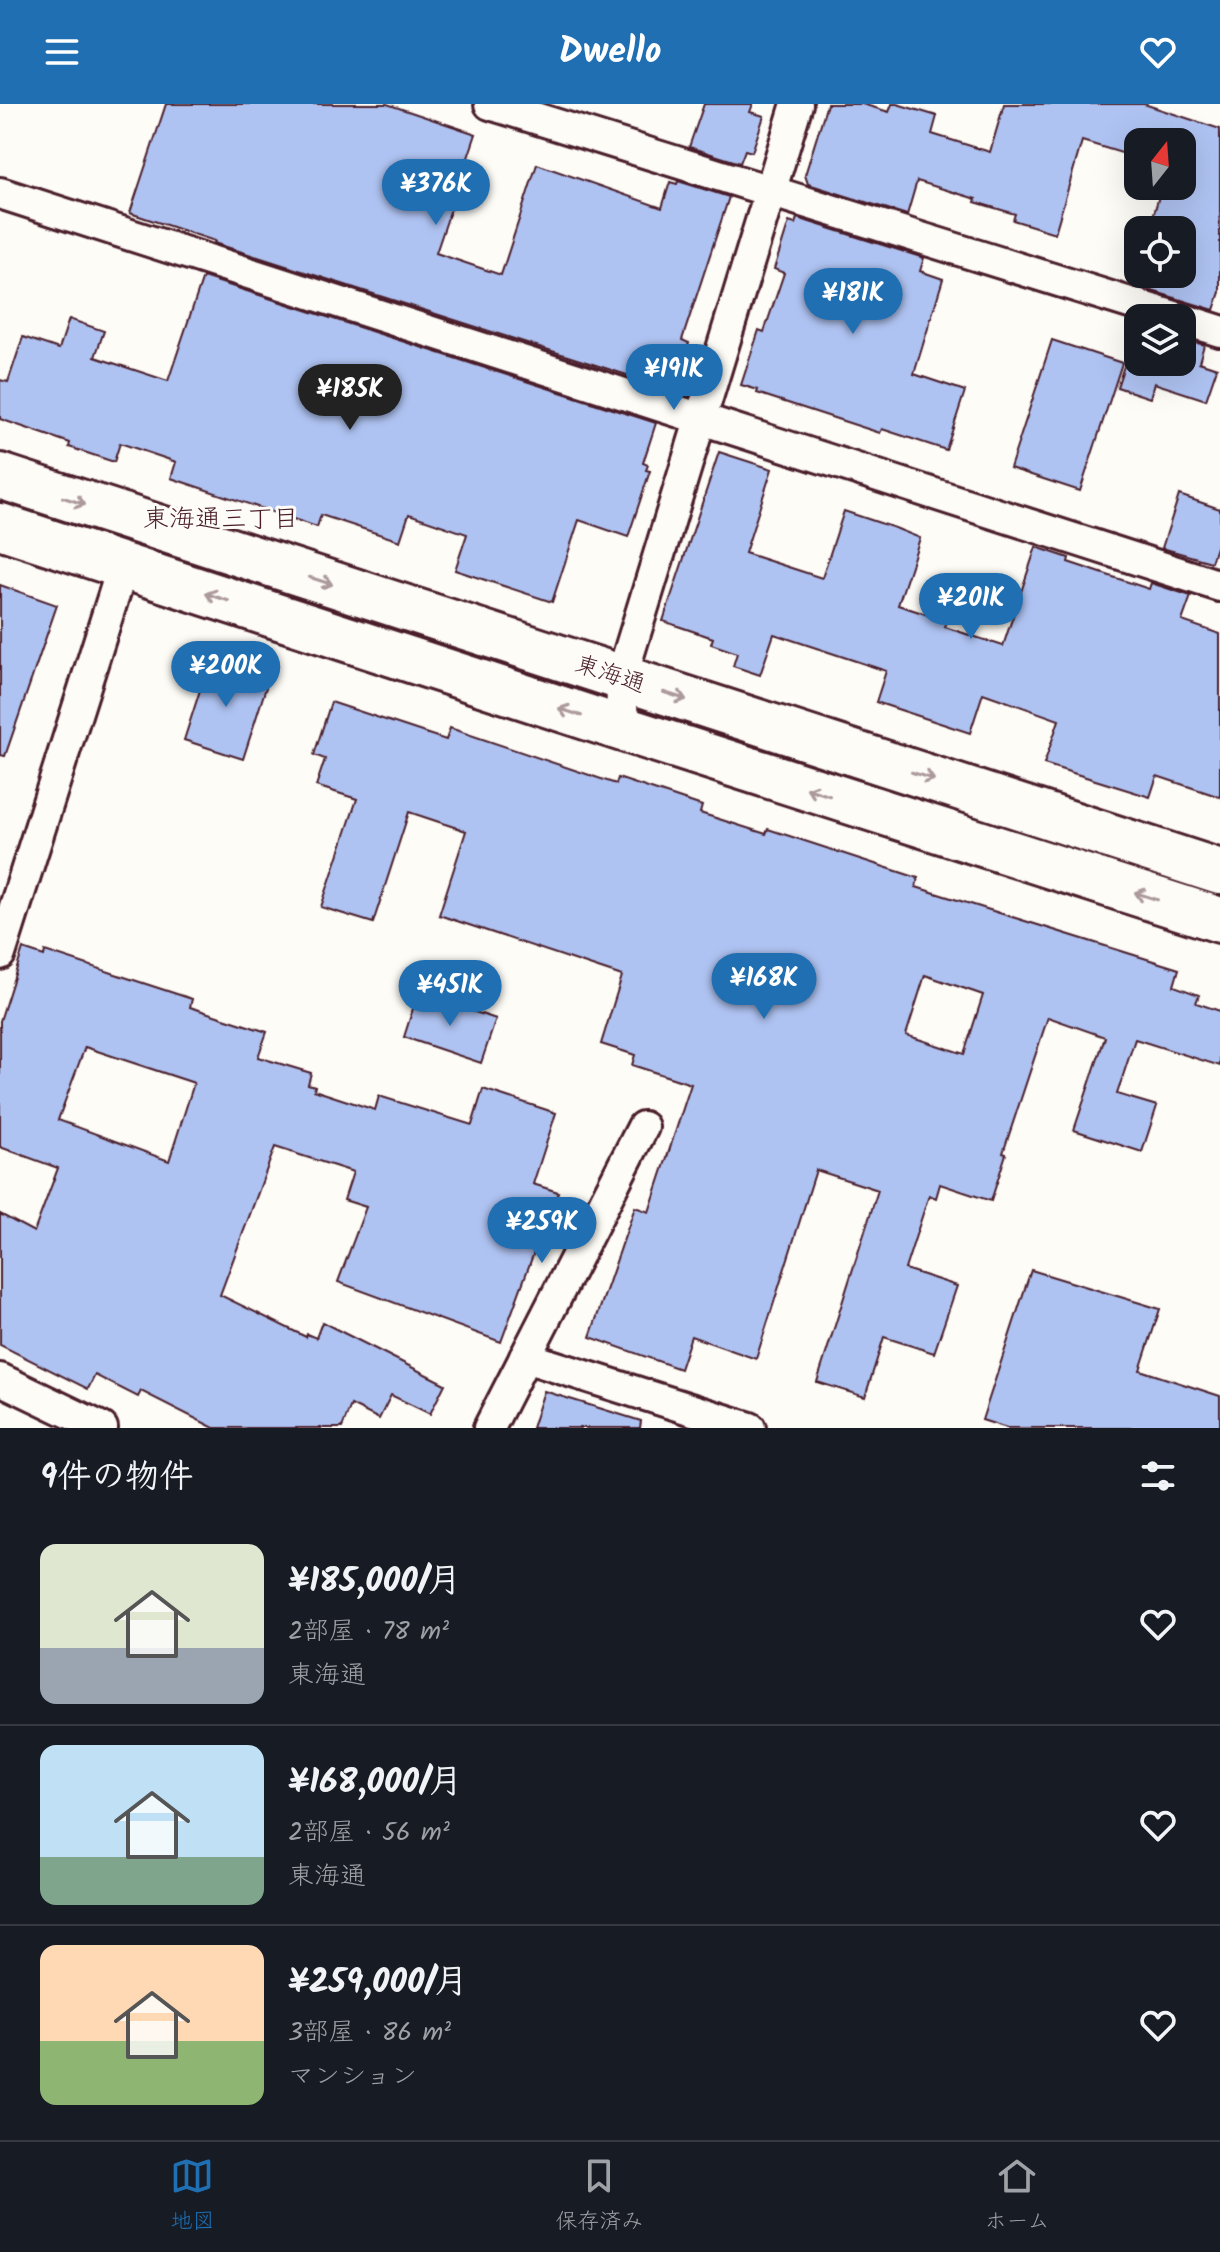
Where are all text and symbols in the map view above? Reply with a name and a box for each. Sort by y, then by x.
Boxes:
text: Dwello [559,24,661,81]
icon: menu [40,30,84,74]
icon: heart [1136,30,1180,74]
north arrow [1124,128,1196,200]
map controls [1124,128,1196,376]
pin: ¥376K [380,159,492,227]
text: ¥376K [400,164,472,206]
button: locate [1124,216,1196,288]
pin: ¥181K [797,268,909,336]
text: ¥181K [822,273,884,315]
button: layers [1124,304,1196,376]
pin: ¥191K [618,344,730,412]
text: ¥191K [644,349,704,391]
pin: ¥185K [294,364,406,432]
text: ¥185K [316,369,384,411]
one-way arrow [61,494,86,509]
district label: 東海通三丁目 [143,499,299,541]
pin: ¥201K [915,573,1027,641]
one-way arrow [309,575,334,590]
text: ¥201K [937,578,1005,620]
one-way arrow [205,588,230,603]
pin: ¥200K [170,641,282,709]
street label: 東海通 [570,645,650,705]
text: ¥200K [189,646,263,688]
one-way arrow [662,690,687,705]
one-way arrow [558,704,583,719]
one-way arrow [909,769,935,784]
one-way arrow [806,783,831,798]
one-way arrow [1133,888,1158,903]
pin: ¥168K [708,953,820,1021]
text: ¥168K [730,958,798,1000]
pin: ¥451K [394,960,506,1028]
text: ¥451K [417,965,483,1007]
pin: ¥259K [486,1197,598,1265]
text: ¥259K [505,1202,579,1244]
text: 9件の物件 [40,1451,193,1505]
icon: filters [1136,1454,1180,1498]
text: ¥185,000/月 [288,1555,461,1609]
icon: home [104,1576,200,1672]
icon: heart [1136,1602,1180,1646]
text: 2部屋 · 78 m² [288,1611,449,1653]
text: 東海通 [288,1655,366,1697]
text: ¥168,000/月 [288,1756,463,1810]
icon: home [104,1777,200,1873]
icon: heart [1136,1803,1180,1847]
text: 2部屋 · 56 m² [288,1812,450,1854]
text: 東海通 [288,1856,366,1898]
text: ¥259,000/月 [288,1956,468,2010]
icon: home [104,1977,200,2073]
icon: heart [1136,2003,1180,2047]
text: 3部屋 · 86 m² [288,2012,451,2054]
text: マンション [288,2056,417,2098]
tab: 地図 [170,2154,214,2240]
tab: 保存済み [555,2154,643,2240]
tab: ホーム [984,2154,1050,2240]

